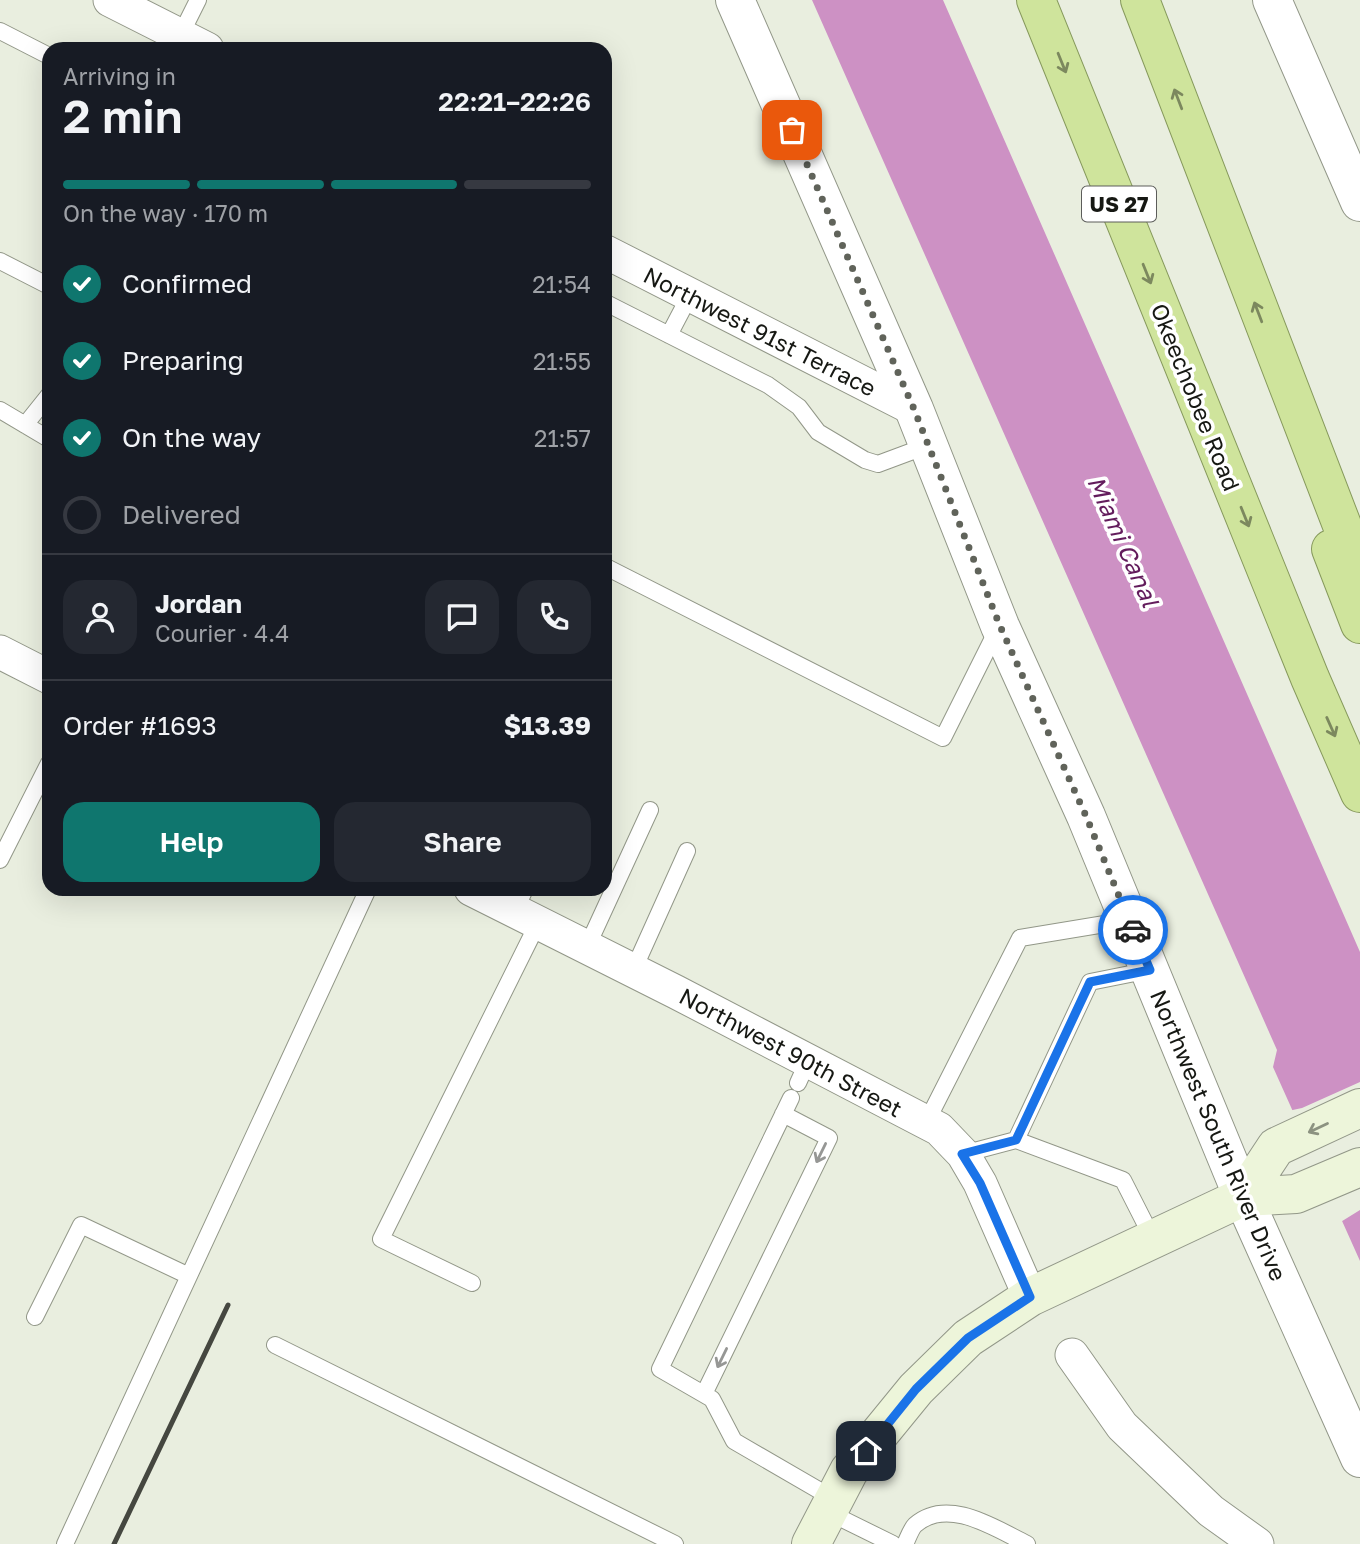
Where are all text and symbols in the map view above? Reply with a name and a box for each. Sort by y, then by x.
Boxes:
one-way arrow [1057,52,1070,73]
text: Arriving in [63,62,176,90]
text: 22:21–22:26 [438,86,591,117]
text: 2 min [63,88,183,143]
one-way arrow [1170,89,1183,110]
pin [762,100,822,160]
icon: bag [773,111,811,149]
road number: US 27 [1082,186,1156,222]
text: On the way · 170 m [63,199,268,227]
street label: Northwest 91st Terrace [639,260,881,402]
one-way arrow [1141,263,1154,285]
icon: check [63,265,101,303]
text: Confirmed [122,268,252,299]
text: 21:54 [532,270,591,298]
street label: Okeechobee Road [1146,299,1246,495]
one-way arrow [1251,301,1264,323]
icon: check [63,342,101,380]
text: Preparing [122,345,244,376]
text: 21:55 [533,347,591,375]
icon: check [63,419,101,457]
text: On the way [122,422,261,453]
text: 21:57 [534,424,591,452]
water label: Miami Canal [1082,471,1166,612]
text: Delivered [122,499,241,530]
one-way arrow [1239,505,1252,527]
button: person [63,580,137,654]
button: chat [425,580,499,654]
button: phone [517,580,591,654]
text: Jordan [155,588,242,619]
text: Courier · 4.4 [155,619,289,647]
text: Order #1693 [63,710,217,741]
text: $13.39 [504,710,591,741]
one-way arrow [1325,716,1338,737]
button: Help [63,802,320,882]
button: Share [334,802,591,882]
courier [1098,895,1168,965]
icon: car [1114,911,1152,949]
street label: Northwest 90th Street [675,981,907,1123]
street label: Northwest South River Drive [1145,985,1293,1285]
one-way arrow [1308,1122,1329,1135]
one-way arrow [814,1142,828,1163]
one-way arrow [714,1347,728,1368]
pin [836,1421,896,1481]
icon: home [847,1432,885,1470]

